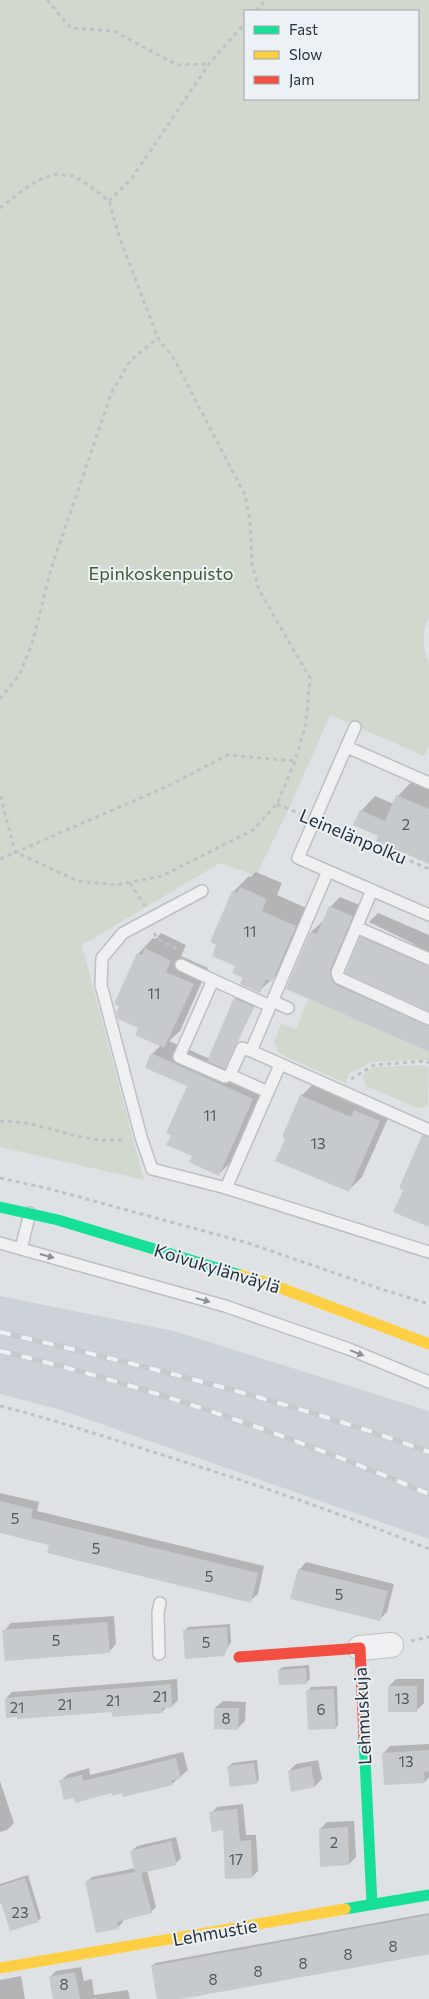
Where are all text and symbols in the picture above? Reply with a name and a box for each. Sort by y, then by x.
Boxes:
legend [244,10,419,100]
text: Fast [289,20,318,38]
text: Slow [289,45,322,63]
text: Jam [289,70,314,88]
park label: Epinkoskenpuisto [88,562,234,584]
street label: Leinelänpolku [297,804,410,869]
house number: 2 [402,815,410,833]
house number: 11 [244,922,256,940]
house number: 11 [148,984,160,1002]
house number: 11 [204,1106,216,1124]
house number: 13 [311,1134,325,1152]
street label: Koivukylänväylä [152,1238,283,1298]
one-way arrow [39,1252,55,1260]
one-way arrow [196,1296,211,1304]
one-way arrow [350,1349,364,1357]
house number: 5 [11,1509,19,1527]
house number: 5 [92,1539,100,1557]
house number: 5 [205,1567,213,1585]
house number: 5 [335,1585,343,1603]
house number: 5 [52,1631,60,1649]
house number: 5 [202,1633,210,1651]
street label: Lehmuskuja [348,1667,376,1766]
house number: 21 [153,1687,167,1705]
house number: 13 [395,1689,409,1707]
house number: 21 [106,1691,120,1709]
house number: 21 [58,1695,72,1713]
house number: 21 [10,1698,24,1716]
house number: 6 [316,1700,326,1718]
house number: 8 [221,1709,231,1727]
house number: 13 [399,1752,413,1770]
house number: 2 [330,1833,338,1851]
house number: 17 [229,1850,243,1868]
house number: 23 [12,1903,28,1921]
street label: Lehmustie [171,1914,259,1950]
house number: 8 [388,1937,398,1955]
house number: 8 [343,1945,353,1963]
house number: 8 [298,1954,308,1972]
house number: 8 [253,1962,263,1980]
house number: 8 [208,1970,218,1988]
house number: 8 [59,1975,69,1993]

